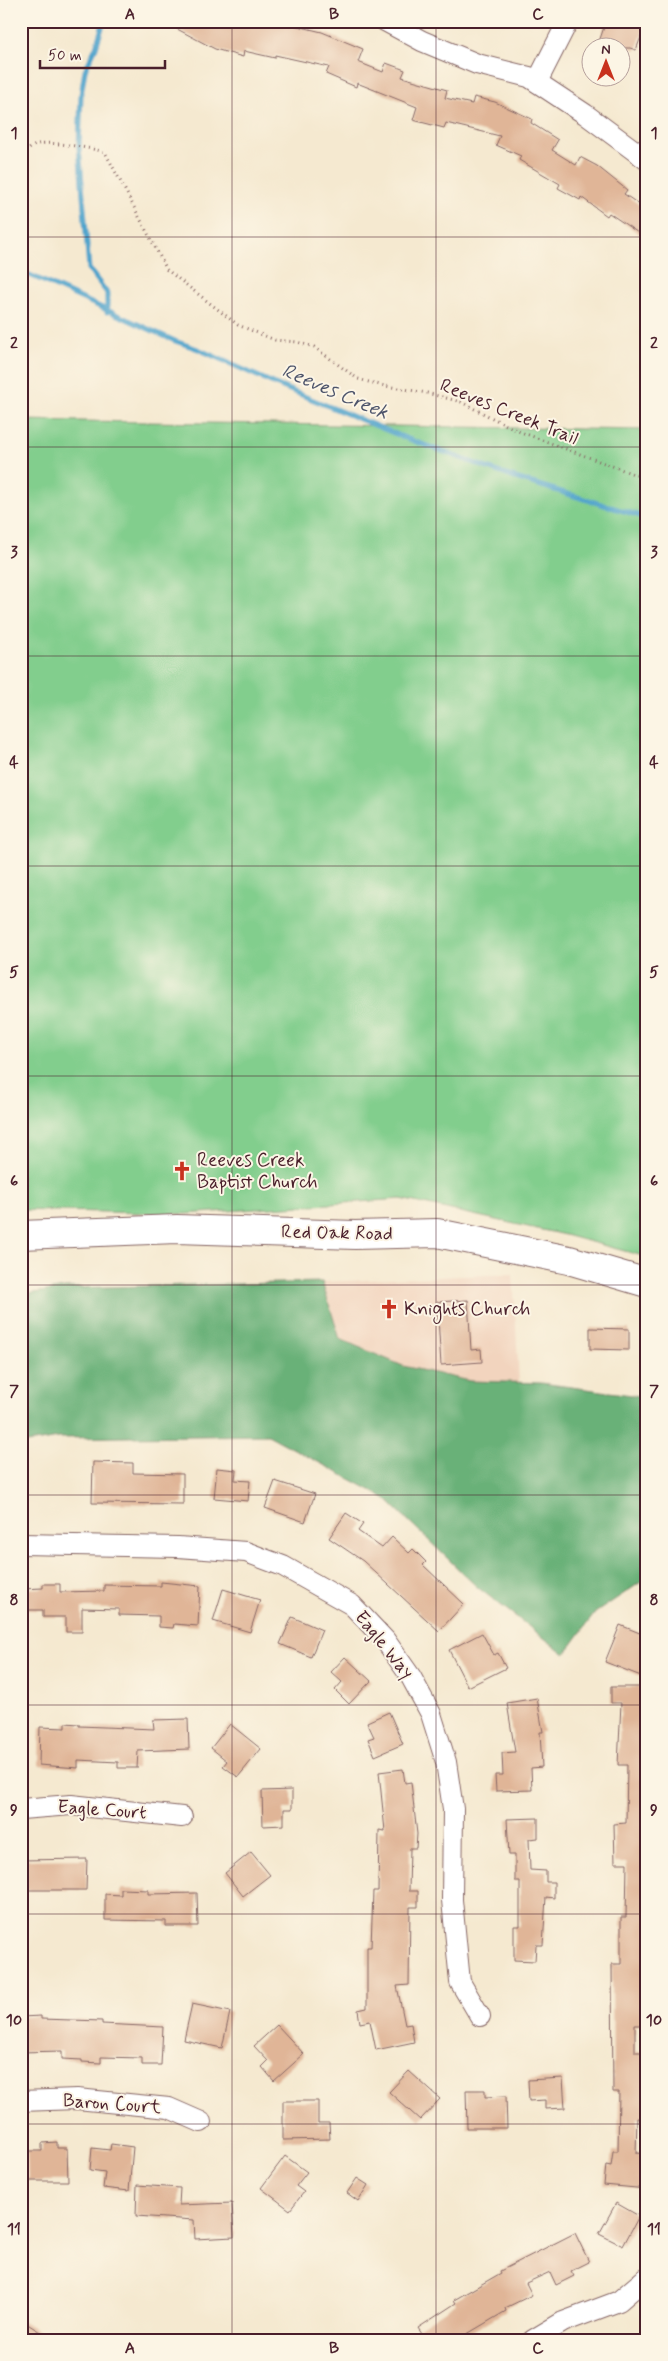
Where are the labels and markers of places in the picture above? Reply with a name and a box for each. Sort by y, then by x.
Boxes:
place label: Reeves Creek Baptist Church [197,1148,318,1195]
church icon: Reeves Creek Baptist Church [171,1160,193,1182]
place label: Knights Church [404,1297,530,1324]
church icon: Knights Church [378,1298,400,1320]

